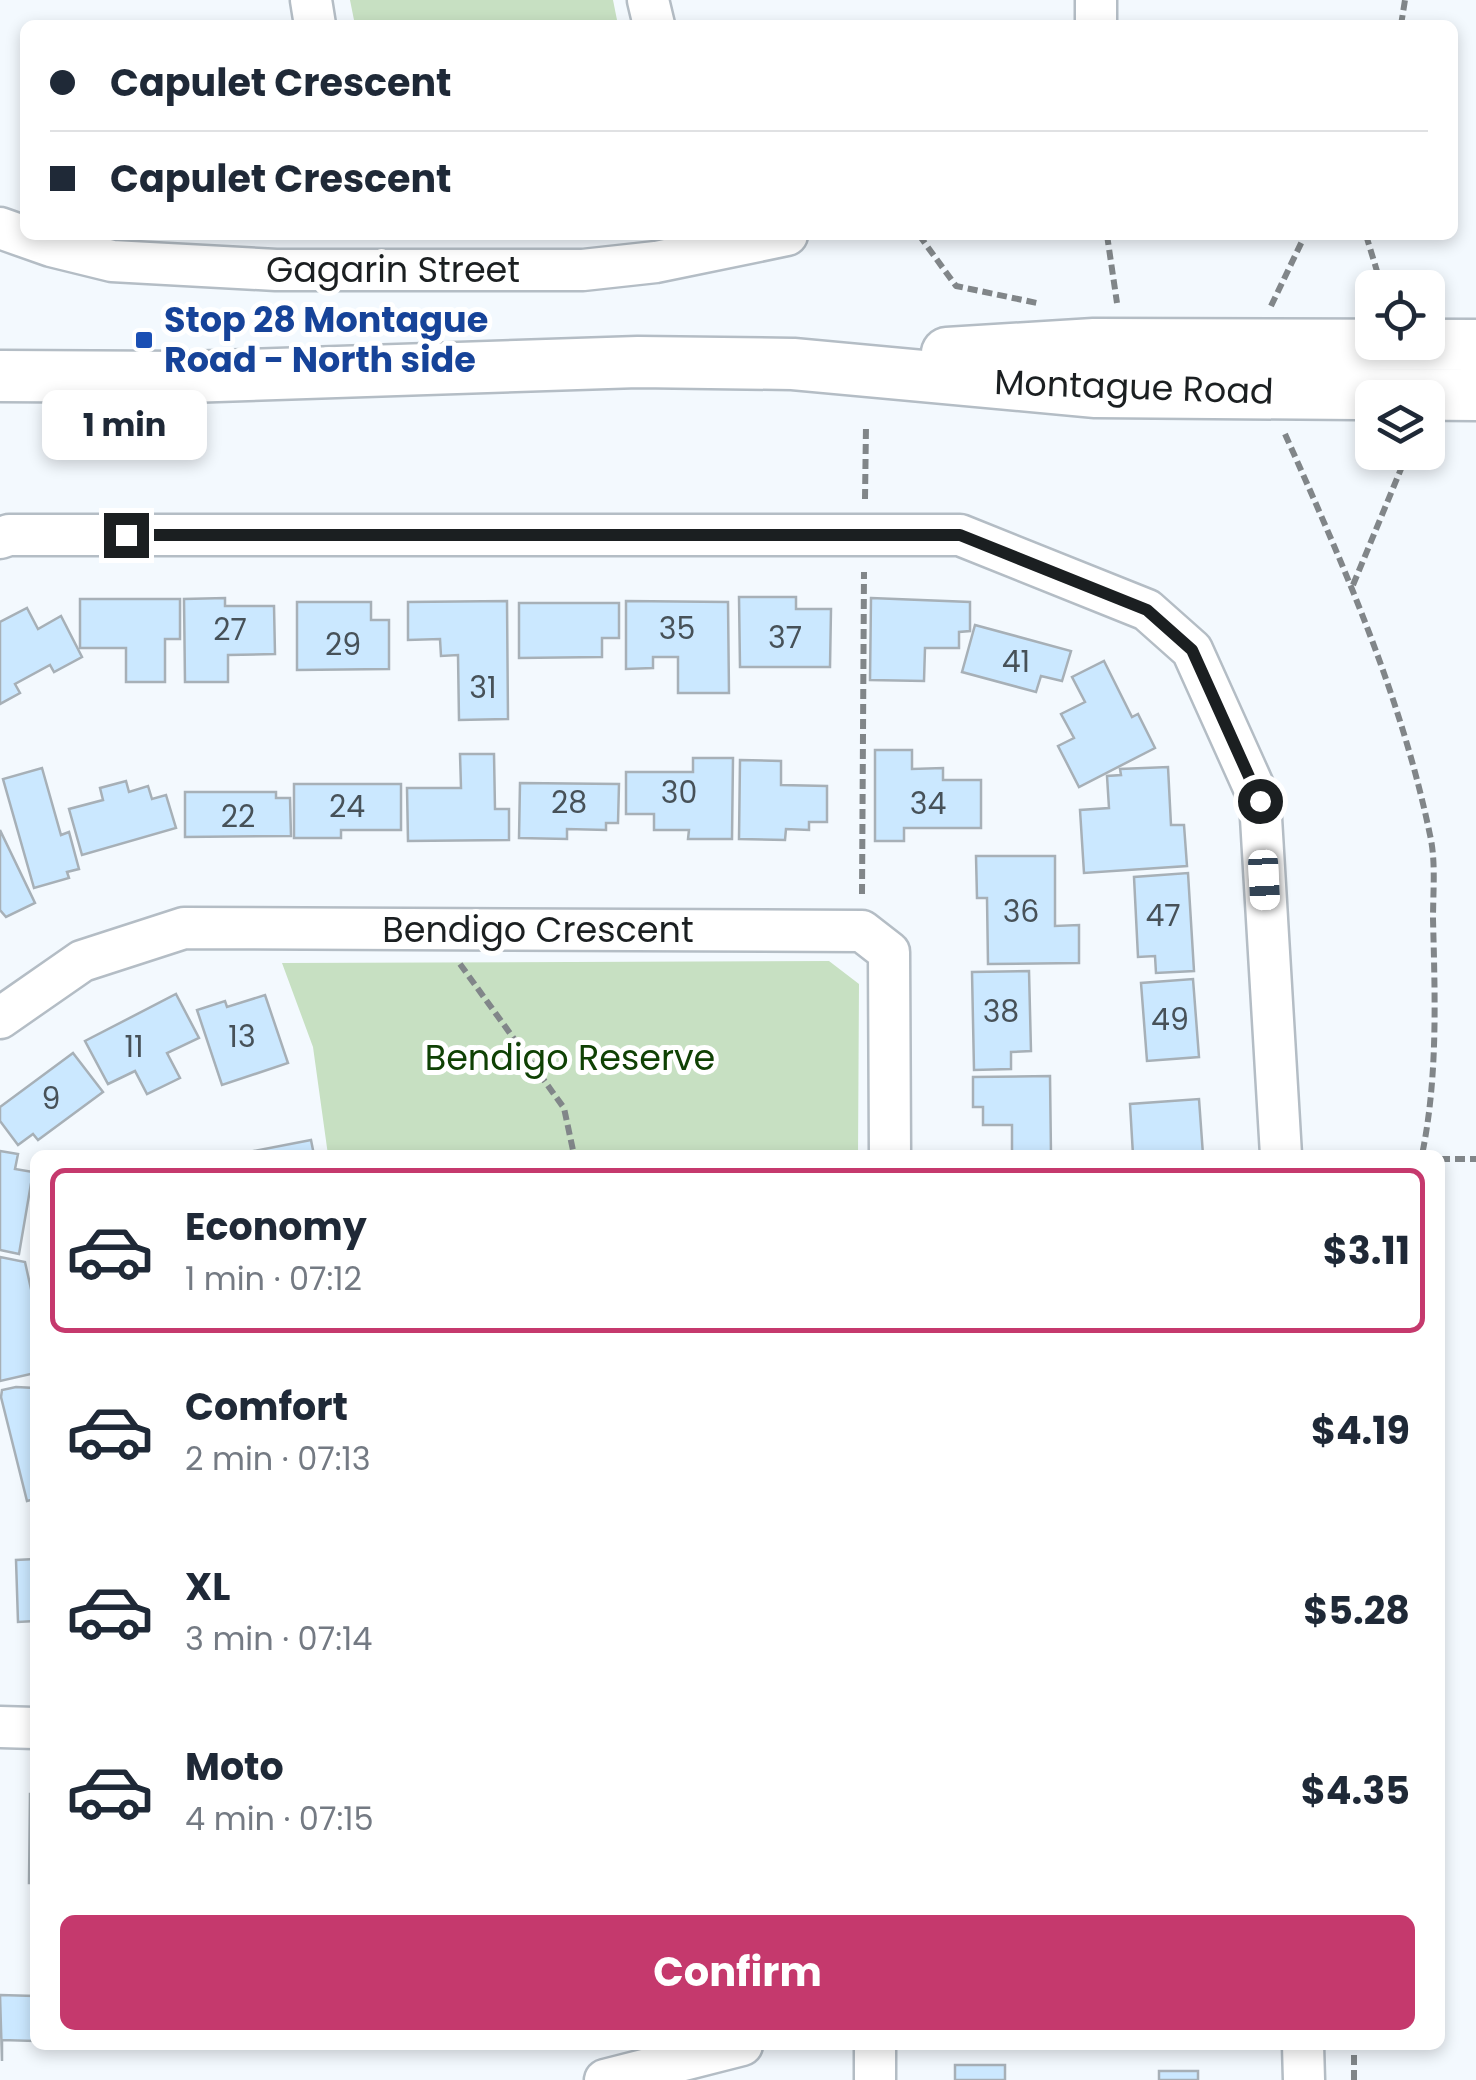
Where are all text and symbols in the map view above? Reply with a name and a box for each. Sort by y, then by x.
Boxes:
text: Capulet Crescent [110,56,452,109]
text: Capulet Crescent [110,152,452,205]
street label: Gagarin Street [266,245,520,294]
map controls [1355,270,1445,470]
button: locate [1355,270,1445,360]
place label: Stop 28 Montague Road - North side [164,295,488,384]
marker: Stop 28 Montague Road - North side [133,329,155,351]
street label: Montague Road [994,357,1275,416]
button: layers [1355,380,1445,470]
callout: 1 min [44,390,208,460]
text: 1 min [83,402,166,447]
route end [104,513,149,558]
house number: 35 [659,607,695,650]
house number: 27 [213,608,247,651]
house number: 37 [768,616,802,659]
house number: 29 [325,623,361,666]
house number: 41 [1002,640,1030,683]
house number: 31 [469,666,497,709]
house number: 30 [661,771,697,814]
route start [1238,779,1283,824]
house number: 28 [551,781,587,824]
house number: 34 [910,782,946,825]
house number: 24 [329,785,365,828]
house number: 22 [221,795,255,838]
car [1247,849,1281,911]
house number: 36 [1003,890,1039,933]
house number: 47 [1145,894,1181,937]
street label: Bendigo Crescent [382,905,694,954]
house number: 38 [983,990,1019,1033]
house number: 49 [1151,998,1189,1041]
house number: 13 [228,1015,256,1058]
house number: 11 [124,1025,144,1068]
park label: Bendigo Reserve [425,1033,715,1082]
house number: 9 [42,1077,60,1120]
text: Economy [185,1200,367,1253]
icon: car [65,1206,155,1296]
text: $3.11 [1323,1224,1410,1277]
text: 1 min · 07:12 [185,1256,362,1301]
text: Comfort [185,1380,348,1433]
icon: car [65,1386,155,1476]
text: $4.19 [1311,1404,1410,1457]
text: 2 min · 07:13 [185,1436,371,1481]
text: XL [185,1560,230,1613]
icon: car [65,1566,155,1656]
text: $5.28 [1303,1584,1410,1637]
text: 3 min · 07:14 [185,1616,372,1661]
text: Moto [185,1740,284,1793]
icon: car [65,1746,155,1836]
text: $4.35 [1301,1764,1410,1817]
text: 4 min · 07:15 [185,1796,374,1841]
button: Confirm [60,1915,1415,2030]

